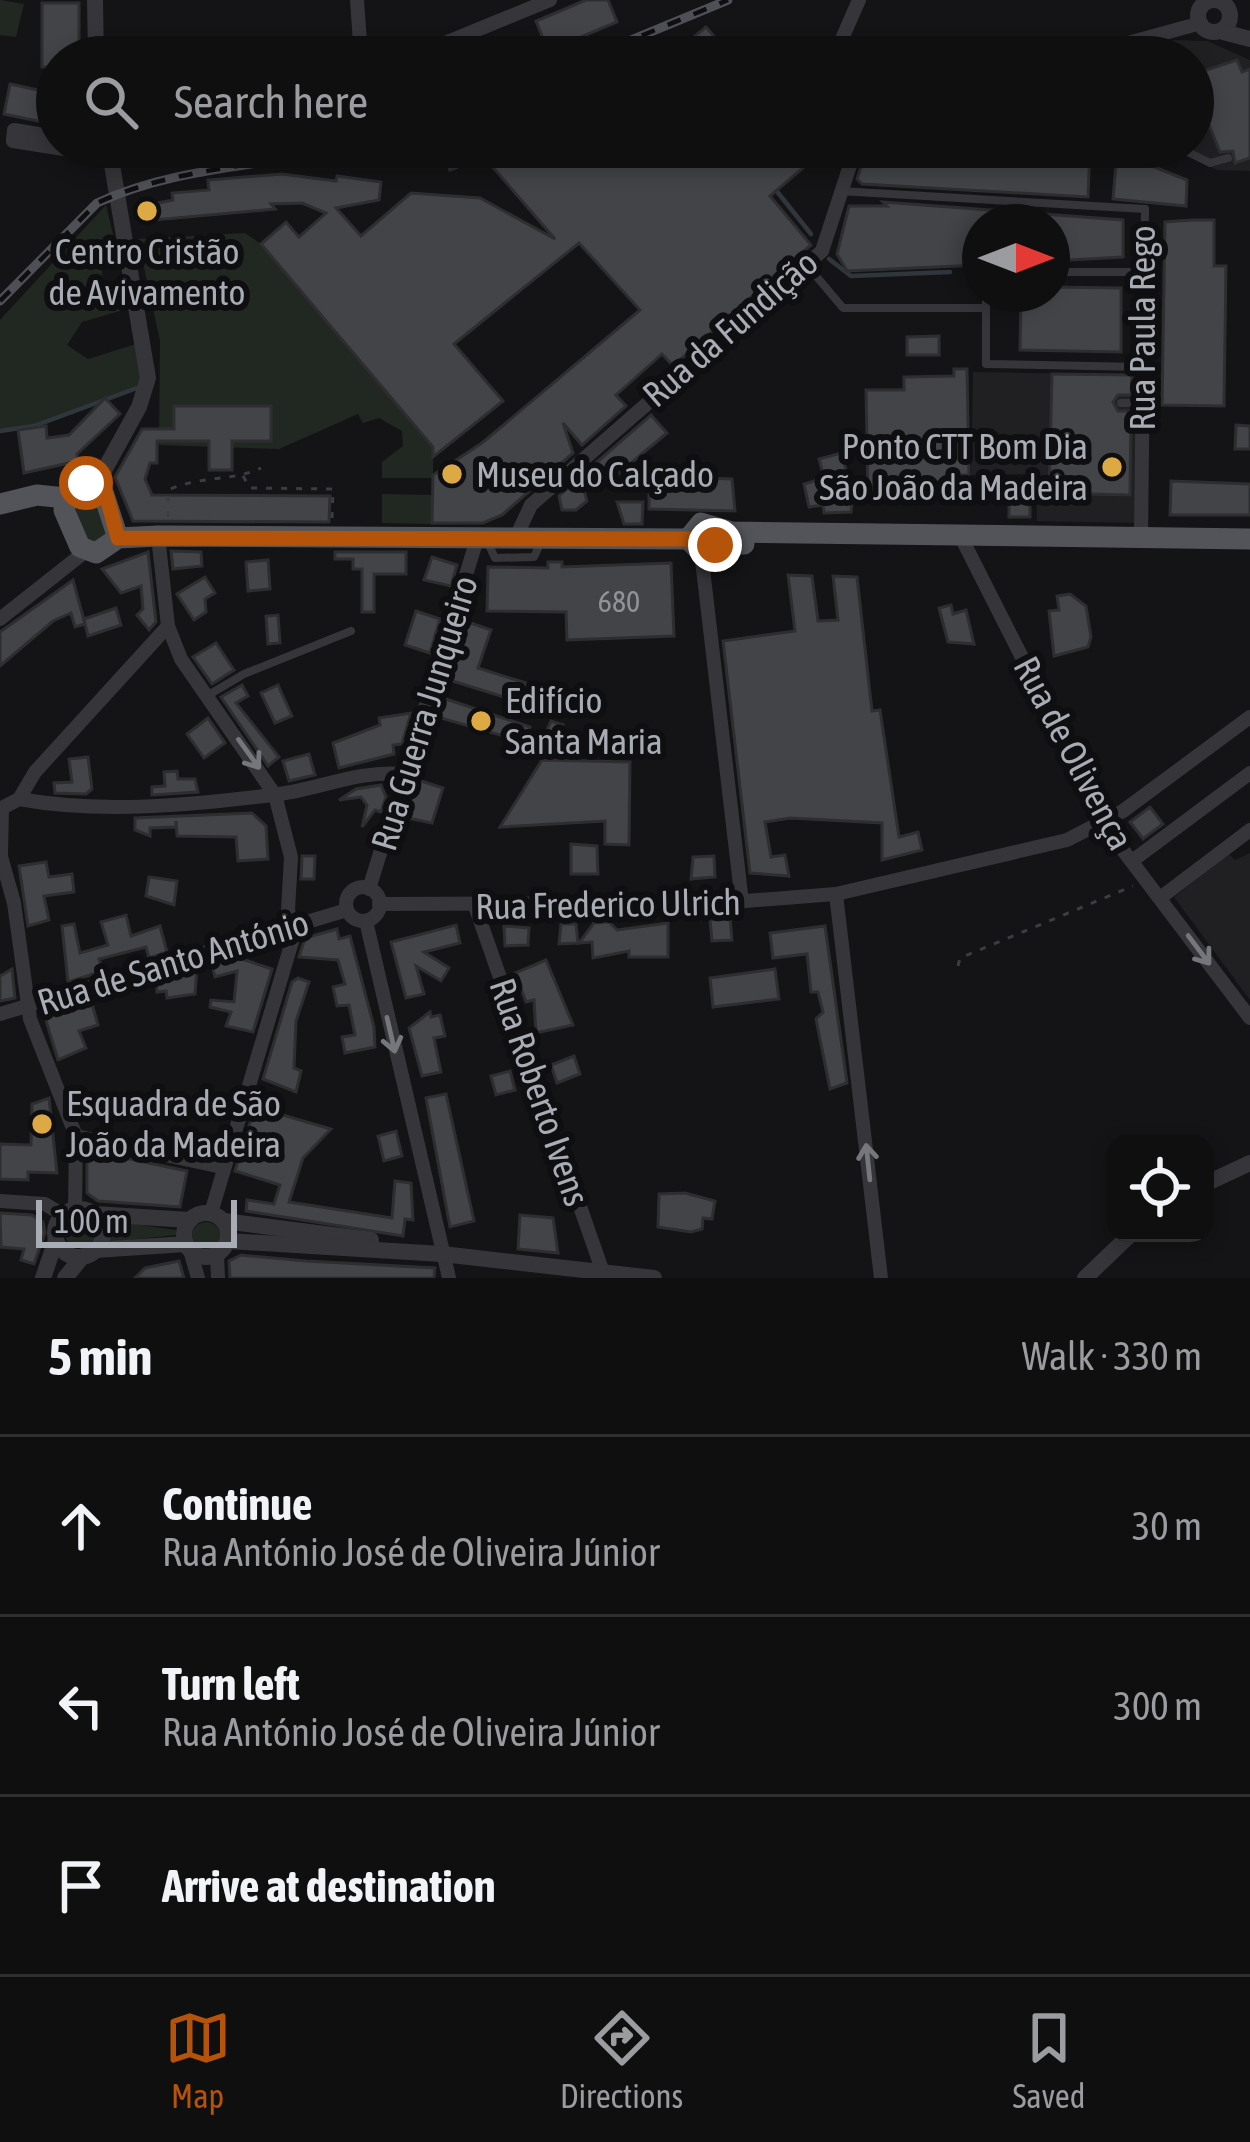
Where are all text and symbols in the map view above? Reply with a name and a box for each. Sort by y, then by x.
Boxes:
search box [36,36,1214,168]
icon: search [78,69,144,135]
text: Search here [174,76,368,128]
marker: Centro Cristão de Avivamento [134,198,160,224]
north arrow [962,204,1070,312]
street label: Rua Paula Rego [1121,225,1163,431]
place label: Centro Cristão de Avivamento [49,230,245,313]
street label: Rua da Fundição [634,241,826,415]
place label: Ponto CTT Bom Dia São João da Madeira [819,425,1088,508]
place label: Museu do Calçado [476,453,714,495]
marker: Ponto CTT Bom Dia São João da Madeira [1099,454,1125,480]
route start [59,456,113,510]
marker: Museu do Calçado [439,461,465,487]
route end [688,518,742,572]
street label: Rua Guerra Junqueiro [362,571,486,855]
house number: 680 [598,584,640,618]
street label: Rua de Olivença [1006,649,1142,857]
place label: Edifício Santa Maria [505,679,663,762]
marker: Edifício Santa Maria [468,708,494,734]
one-way arrow [236,737,262,770]
street label: Rua Frederico Ulrich [475,881,741,927]
street label: Rua de Santo António [32,901,314,1023]
one-way arrow [1186,933,1211,966]
street label: Rua Roberto Ivens [481,973,599,1211]
one-way arrow [381,1016,403,1054]
place label: Esquadra de São João da Madeira [66,1082,281,1165]
marker: Esquadra de São João da Madeira [29,1111,55,1137]
map controls [1106,1134,1214,1242]
button: locate [1106,1134,1214,1242]
one-way arrow [857,1143,879,1182]
scale bar [36,1194,237,1247]
text: 100 m [54,1202,129,1240]
text: 5 min [48,1327,152,1386]
text: Walk · 330 m [1022,1334,1202,1378]
text: Continue [162,1478,313,1530]
icon: ahead [48,1493,114,1559]
text: 30 m [1132,1504,1202,1548]
text: Rua António José de Oliveira Júnior [162,1530,659,1574]
text: Turn left [162,1658,300,1710]
icon: left [48,1673,114,1739]
text: 300 m [1114,1684,1202,1728]
text: Rua António José de Oliveira Júnior [162,1710,659,1754]
icon: arrive [48,1853,114,1919]
text: Arrive at destination [162,1860,496,1912]
tab: Map [165,2005,231,2115]
tab: Directions [560,2005,683,2115]
tab: Saved [1012,2005,1085,2115]

